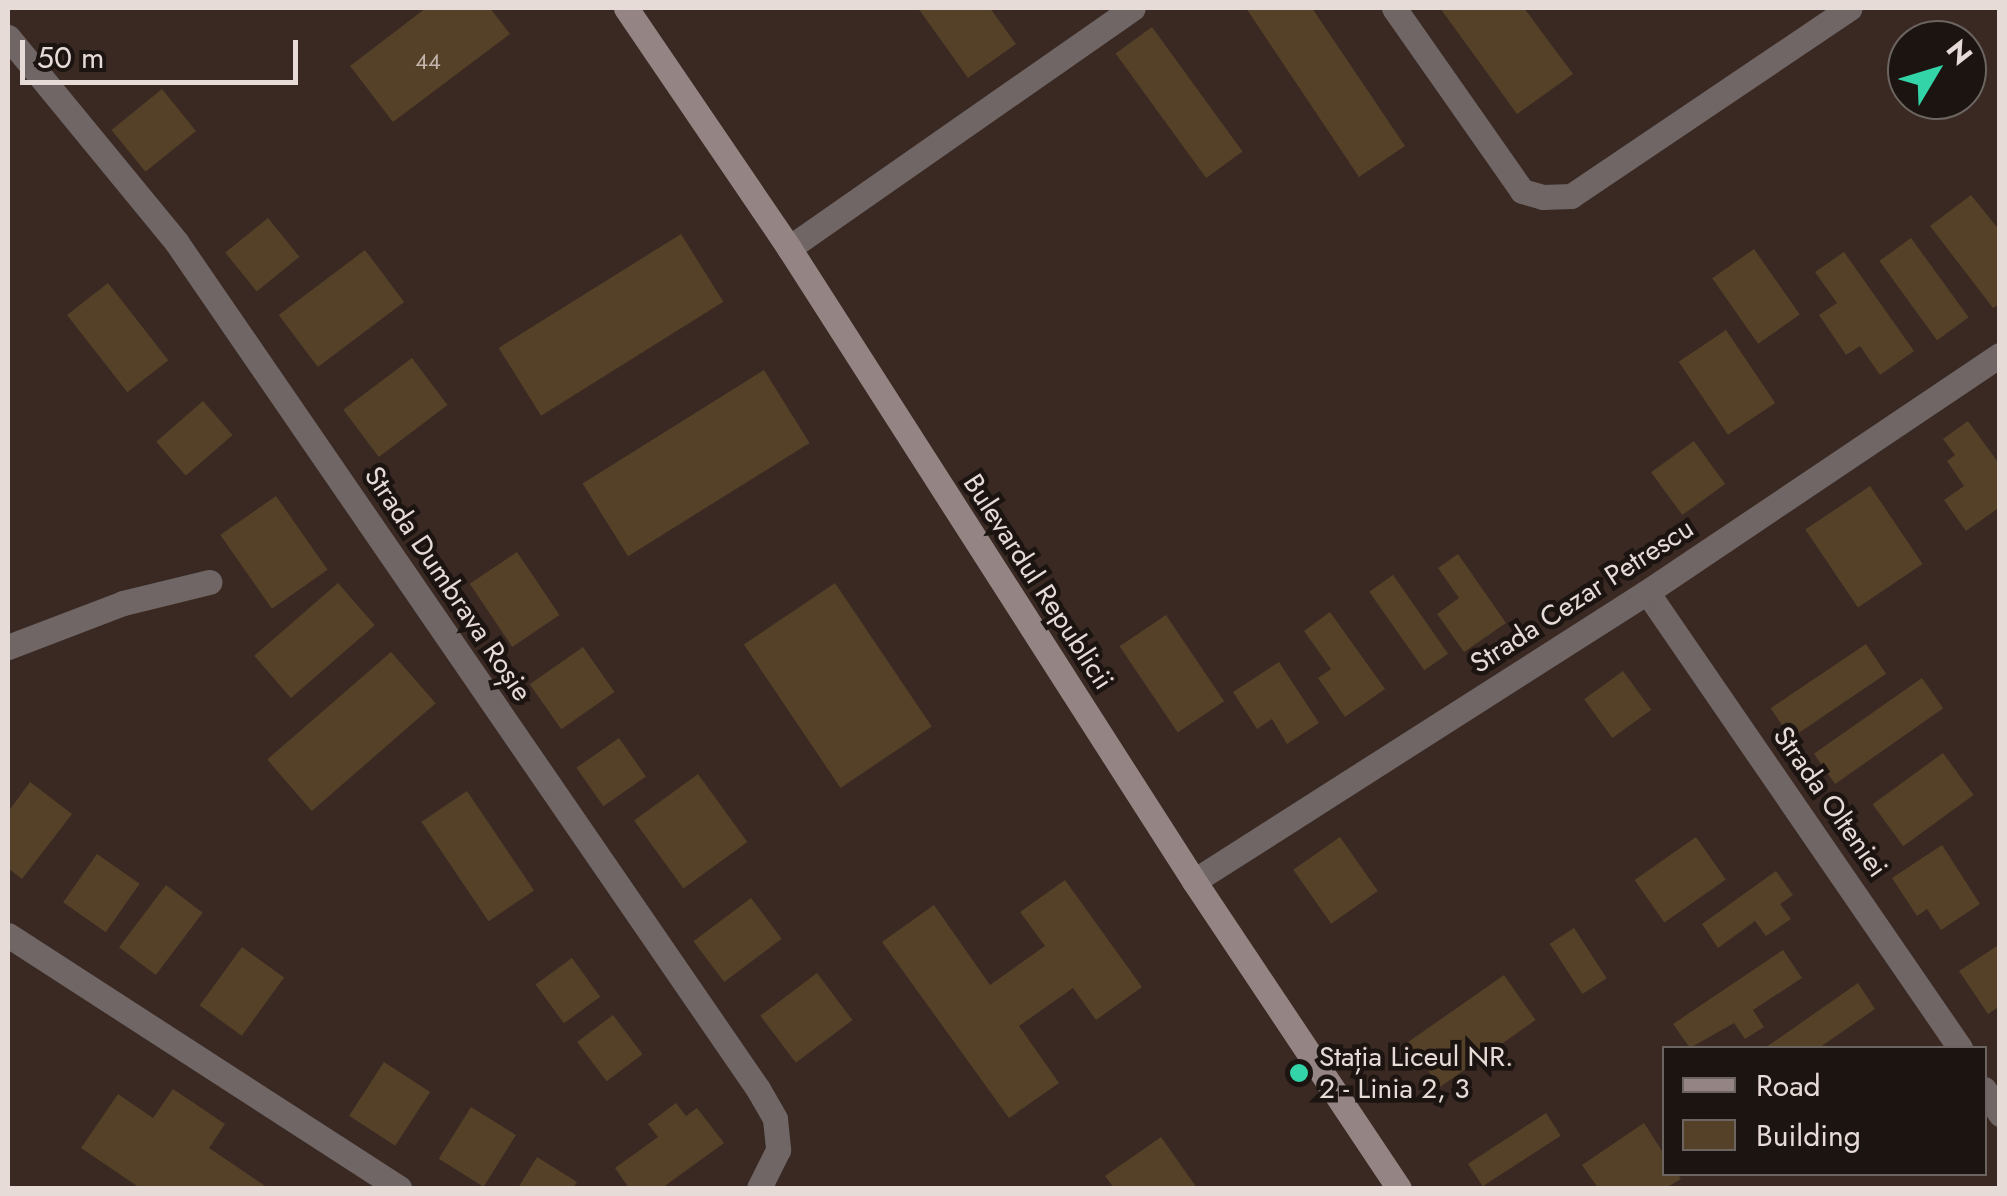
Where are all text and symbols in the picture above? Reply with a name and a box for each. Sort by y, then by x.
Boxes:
scale bar [25,20,302,82]
north arrow [1887,20,1987,120]
text: N [1936,31,1982,74]
text: 50 m [37,36,104,79]
house number: 44 [415,49,441,75]
street label: Strada Dumbrava Roșie [357,460,539,708]
street label: Bulevardul Republicii [956,468,1120,696]
street label: Strada Cezar Petrescu [1464,511,1700,681]
street label: Strada Olteniei [1766,720,1894,884]
place label: Stația Liceul NR. 2 - Linia 2, 3 [1319,1040,1513,1106]
legend [1662,1046,1987,1176]
marker: Stația Liceul NR. 2 - Linia 2, 3 [1288,1062,1310,1084]
text: Road [1756,1064,1821,1107]
text: Building [1756,1114,1861,1157]

